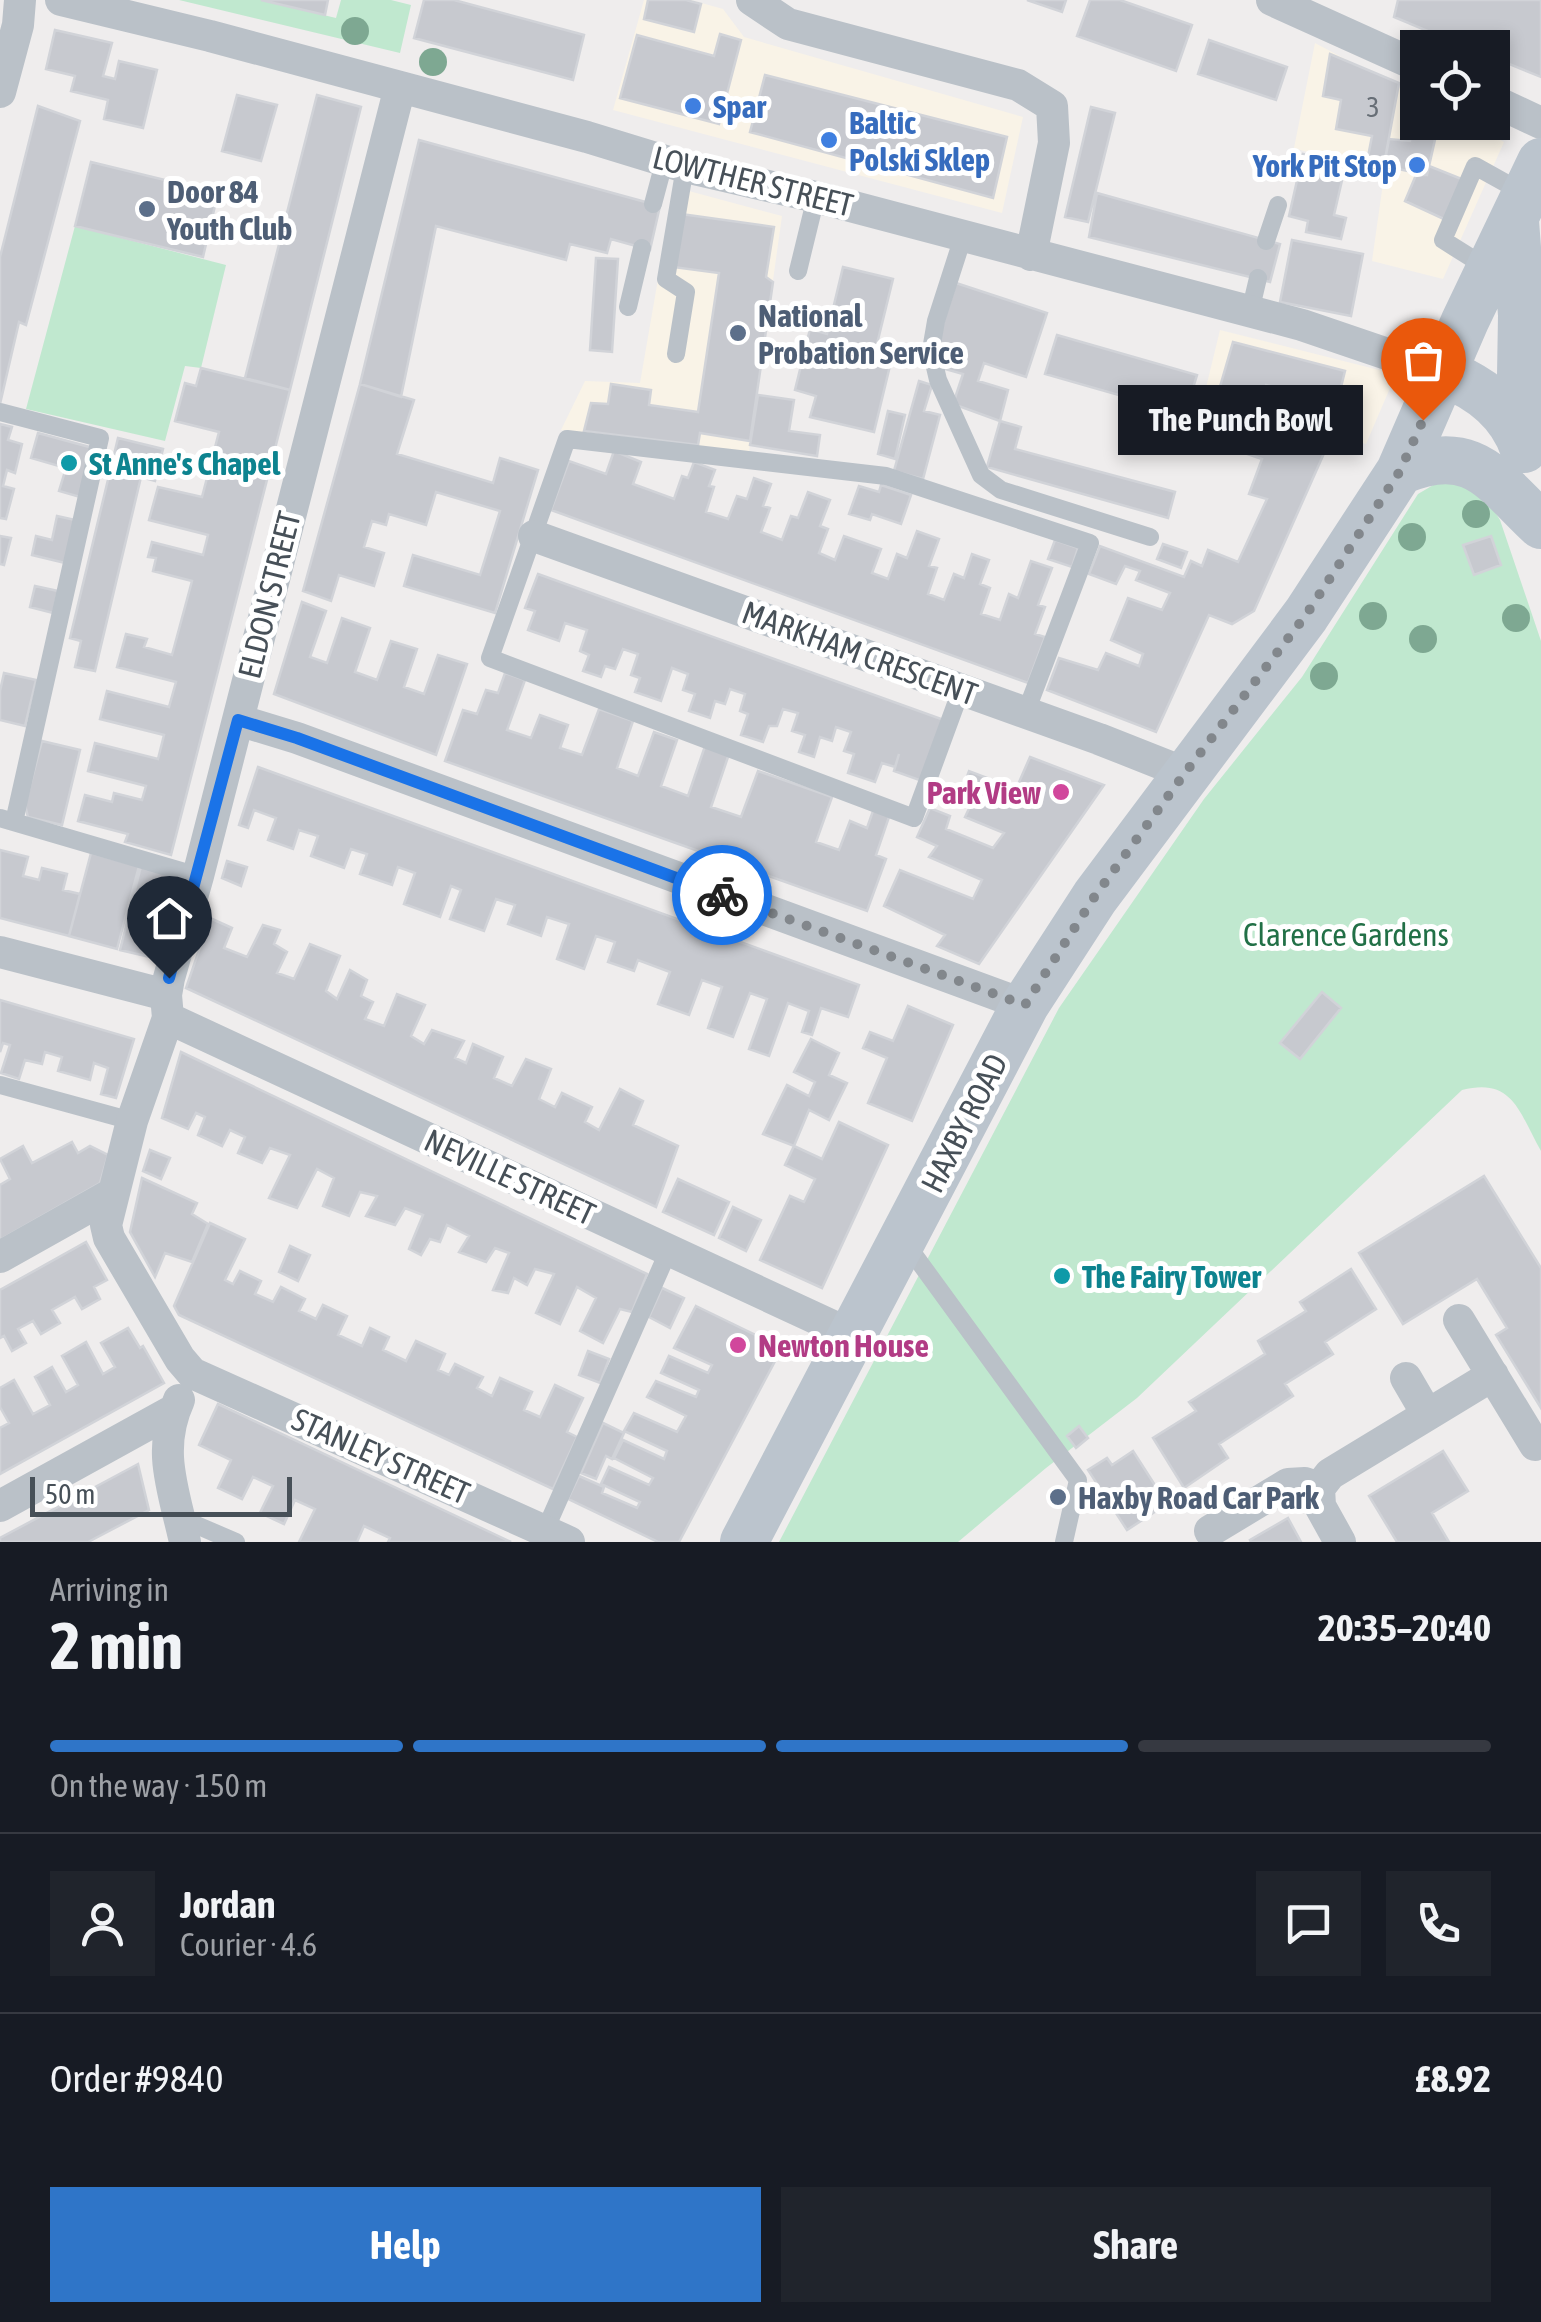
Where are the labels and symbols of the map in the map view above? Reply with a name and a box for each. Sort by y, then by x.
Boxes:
place label: Spar [713,88,766,125]
house number: 3 [1366,91,1380,123]
marker: Spar [682,95,704,117]
place label: Baltic Polski Sklep [849,104,990,178]
marker: Baltic Polski Sklep [818,129,840,151]
street label: LOWTHER STREET [649,138,857,224]
place label: York Pit Stop [1252,147,1397,184]
marker: York Pit Stop [1406,154,1428,176]
place label: Door 84 Youth Club [166,173,292,247]
marker: Door 84 Youth Club [136,198,158,220]
place label: National Probation Service [758,297,964,371]
pin [1381,318,1466,421]
marker: National Probation Service [727,322,749,344]
callout: The Punch Bowl [1118,385,1363,455]
place label: St Anne's Chapel [89,445,281,482]
marker: St Anne's Chapel [58,452,80,474]
street label: ELDON STREET [230,508,308,682]
street label: MARKHAM CRESCENT [737,593,983,713]
place label: Park View [927,774,1041,811]
marker: Park View [1050,781,1072,803]
courier [672,845,772,945]
pin [127,876,212,979]
park label: Clarence Gardens [1243,916,1449,953]
street label: HAXBY ROAD [913,1048,1015,1198]
street label: NEVILLE STREET [419,1121,601,1233]
place label: The Fairy Tower [1082,1258,1262,1295]
marker: The Fairy Tower [1051,1265,1073,1287]
place label: Newton House [758,1327,929,1364]
marker: Newton House [727,1334,749,1356]
street label: STANLEY STREET [287,1400,475,1512]
scale bar [30,1472,292,1516]
place label: Haxby Road Car Park [1078,1479,1320,1516]
marker: Haxby Road Car Park [1047,1486,1069,1508]

